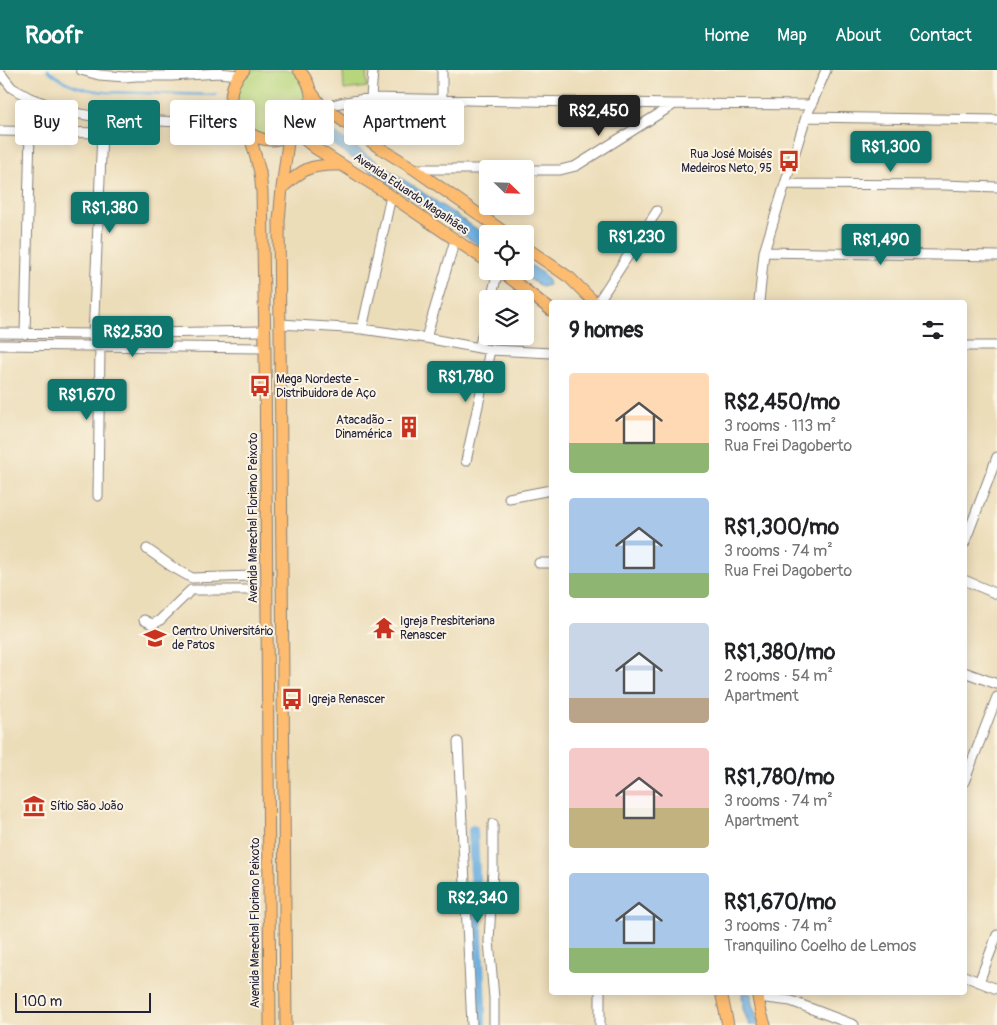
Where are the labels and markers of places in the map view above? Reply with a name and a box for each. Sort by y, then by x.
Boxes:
pin: R$2,450 [553,94,645,137]
pin: R$1,300 [845,131,937,173]
place label: Rua José Moisés Medeiros Neto, 95 [681,147,773,176]
bus stop icon: Rua José Moisés Medeiros Neto, 95 [776,148,802,174]
pin: R$1,380 [64,191,156,234]
pin: R$1,230 [591,220,683,263]
pin: R$1,490 [835,224,927,266]
pin: R$2,530 [87,316,179,358]
pin: R$1,780 [420,360,512,403]
place label: Mega Nordeste - Distribuidora de Aço [276,372,376,401]
bus stop icon: Mega Nordeste - Distribuidora de Aço [247,373,273,399]
pin: R$1,670 [41,378,133,421]
place label: Atacadão - Dinamérica [335,413,392,442]
building icon: Atacadão - Dinamérica [396,414,422,440]
place label: Igreja Presbiteriana Renascer [400,614,495,643]
temple icon: Igreja Presbiteriana Renascer [371,615,397,641]
place label: Centro Universitário de Patos [172,624,274,653]
school or university icon: Centro Universitário de Patos [142,625,168,651]
bus stop icon: Igreja Renascer [279,686,305,712]
place label: Igreja Renascer [308,692,386,707]
museum icon: Sítio São João [21,793,47,819]
place label: Sítio São João [50,799,124,814]
pin: R$2,340 [432,882,524,924]

